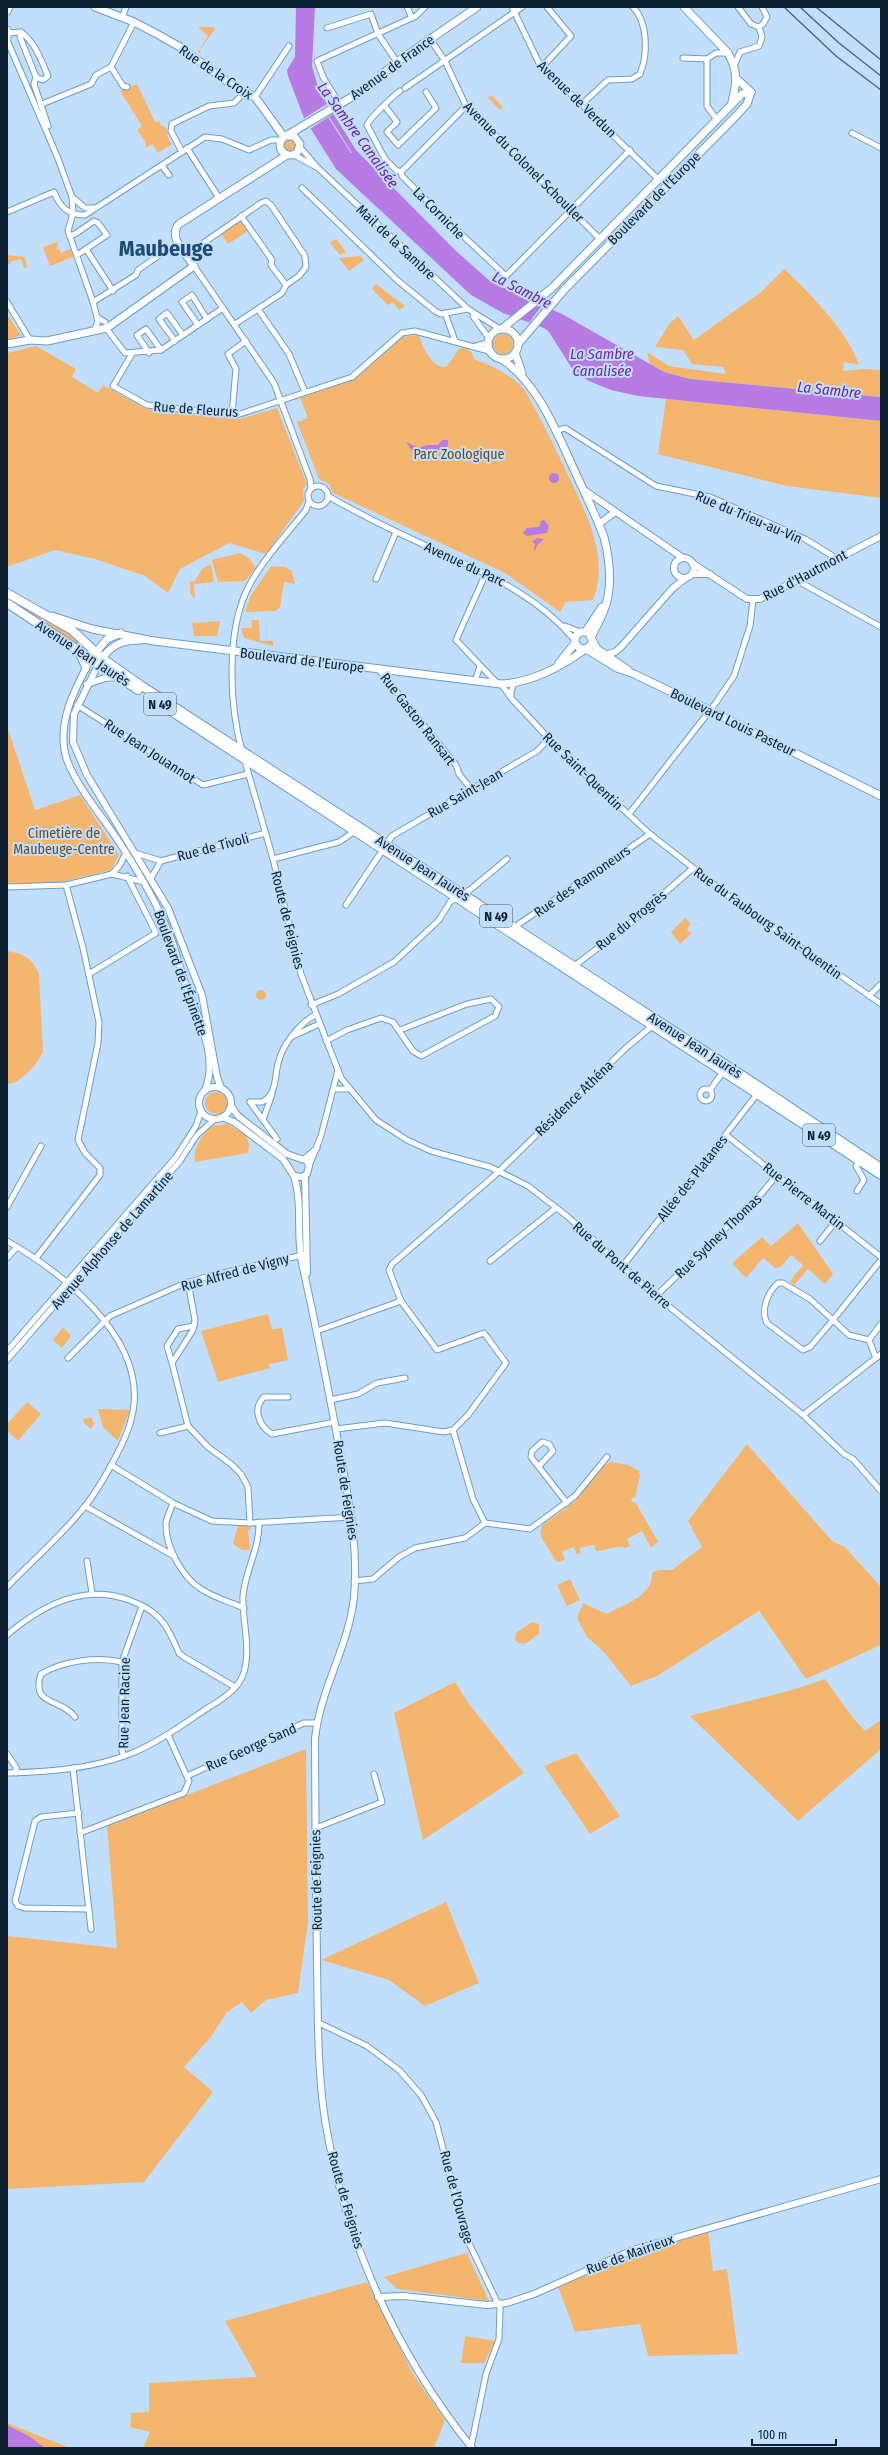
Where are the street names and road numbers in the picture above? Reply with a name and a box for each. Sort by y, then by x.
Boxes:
street label: Avenue de France [347,31,438,104]
street label: Rue de la Croix [176,42,256,104]
street label: Avenue de Verdun [534,57,620,141]
street label: Avenue du Colonel Schouller [460,98,588,226]
street label: Boulevard de l'Europe [604,148,705,249]
street label: La Corniche [409,184,468,243]
street label: Mail de la Sambre [352,201,439,284]
street label: Rue de Fleurus [153,398,239,421]
street label: Rue du Trieu-au-Vin [693,487,805,548]
street label: Avenue du Parc [422,538,508,591]
street label: Rue d'Hautmont [760,546,851,605]
street label: Avenue Jean Jaurès [32,617,133,690]
street label: Boulevard de l'Europe [239,644,365,677]
street label: Rue Gaston Ransart [376,670,459,769]
street label: Boulevard Louis Pasteur [667,685,798,760]
road number: N 49 [144,693,176,715]
street label: Rue Jean Jouannot [101,716,199,787]
street label: Rue Saint-Quentin [539,729,626,814]
street label: Rue Saint-Jean [425,765,506,822]
street label: Rue de Tivoli [175,830,251,865]
street label: Avenue Jean Jaurès [372,832,473,905]
street label: Rue des Ramoneurs [531,842,634,921]
street label: Rue du Faubourg Saint-Quentin [690,864,845,983]
street label: Route de Feignies [267,869,308,971]
street label: Rue du Progrès [592,887,670,954]
road number: N 49 [480,905,512,927]
street label: Boulevard de l'Épinette [150,908,212,1038]
street label: Avenue Jean Jaurès [644,1009,745,1082]
street label: Résidence Athéna [532,1057,617,1140]
road number: N 49 [803,1124,835,1146]
street label: Allée des Platanes [653,1132,731,1225]
street label: Rue Pierre Martin [759,1159,848,1234]
street label: Avenue Alphonse de Lamartine [48,1168,177,1313]
street label: Rue Sydney Thomas [671,1191,765,1282]
street label: Rue du Pont de Pierre [569,1218,674,1313]
street label: Rue Alfred de Vigny [179,1250,292,1295]
street label: Route de Feignies [329,1439,362,1541]
street label: Rue Jean Racine [115,1657,134,1749]
street label: Rue George Sand [203,1720,299,1775]
street label: Route de Feignies [307,1829,326,1931]
street label: Route de Feignies [323,2149,368,2251]
street label: Rue de l'Ouvrage [436,2149,477,2246]
street label: Rue de Mairieux [584,2230,677,2278]

